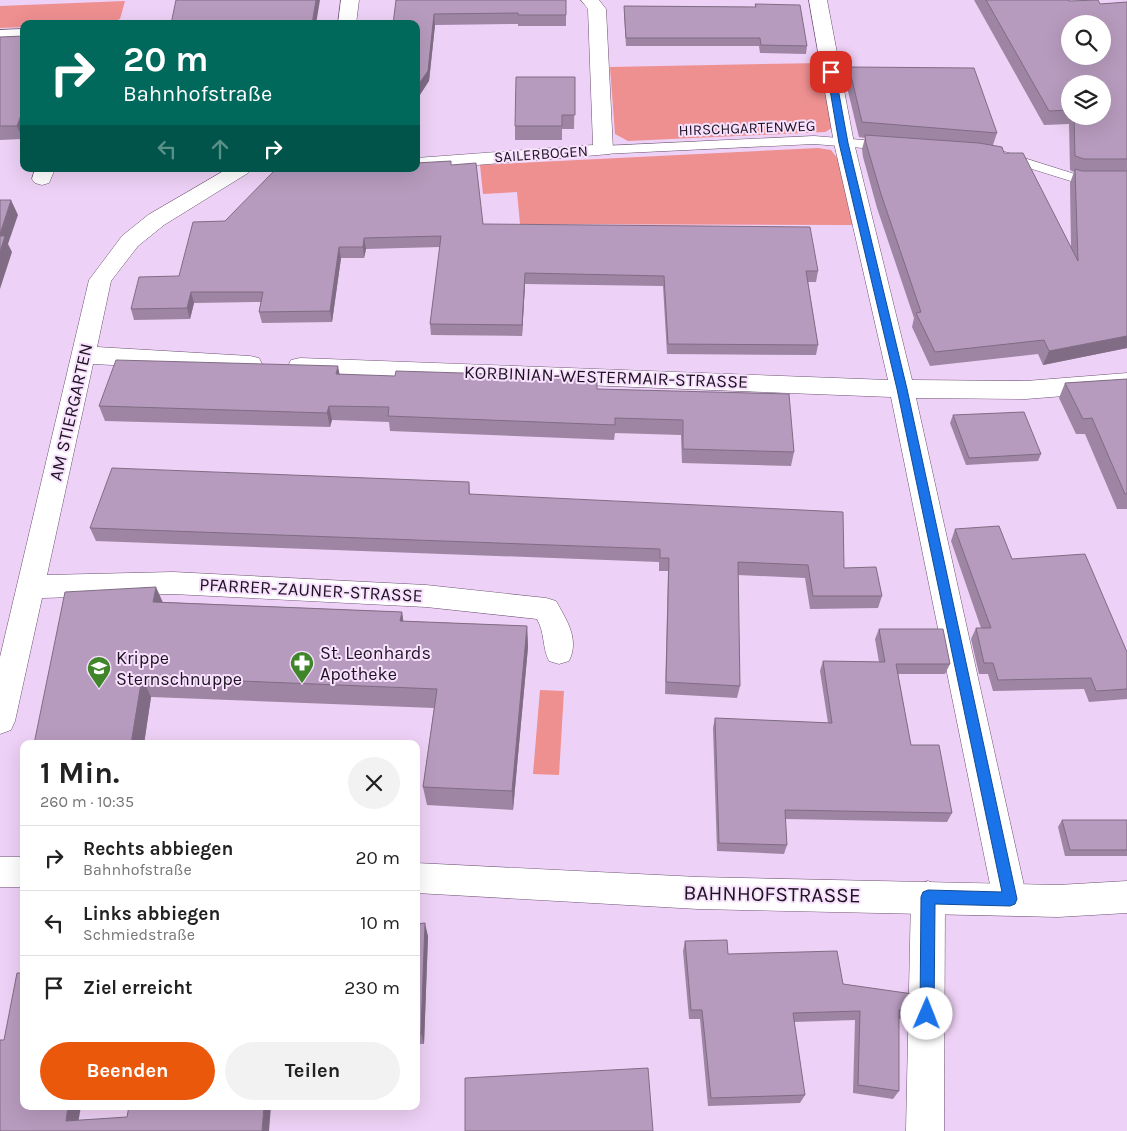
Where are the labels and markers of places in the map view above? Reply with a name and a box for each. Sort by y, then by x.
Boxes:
pin [810,51,852,93]
place label: St. Leonhards Apotheke [320,642,431,685]
place label: Krippe Sternschnuppe [116,647,242,690]
pharmacy icon: St. Leonhards Apotheke [289,650,315,684]
school or university icon: Krippe Sternschnuppe [86,655,112,689]

